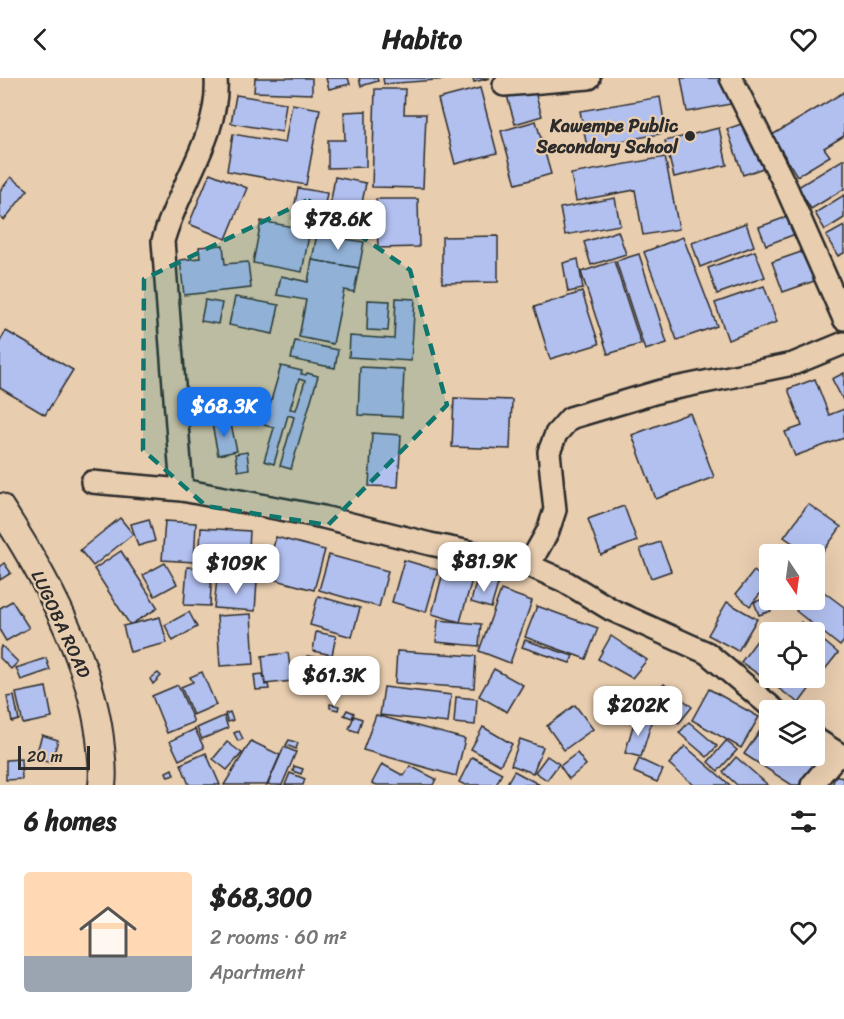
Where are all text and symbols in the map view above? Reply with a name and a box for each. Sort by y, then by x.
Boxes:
text: Habito [382,15,462,63]
icon: back [24,23,57,56]
icon: heart [787,23,820,56]
place label: Kawempe Public Secondary School [536,110,679,163]
marker: Kawempe Public Secondary School [683,129,697,143]
pin: $78.6K [289,200,387,251]
text: $78.6K [305,202,371,237]
pin: $68.3K [175,387,273,438]
text: $68.3K [191,389,257,424]
pin: $81.9K [435,542,533,593]
pin: $109K [194,544,278,595]
text: $81.9K [452,544,516,579]
north arrow [759,544,825,610]
map controls [759,544,825,766]
text: $109K [206,546,266,581]
street label: LUGOBA ROAD [22,565,100,684]
button: locate [759,622,825,688]
pin: $61.3K [285,656,383,707]
text: $61.3K [303,658,365,693]
pin: $202K [596,686,680,737]
text: $202K [607,688,669,723]
button: layers [759,700,825,766]
text: 20 m [27,742,63,771]
scale bar [18,743,90,770]
text: 6 homes [24,798,116,844]
icon: filters [787,805,820,838]
text: $68,300 [210,874,312,920]
icon: home [72,896,144,968]
icon: heart [787,916,820,949]
text: 2 rooms · 60 m² [210,920,347,955]
text: Apartment [210,955,304,990]

